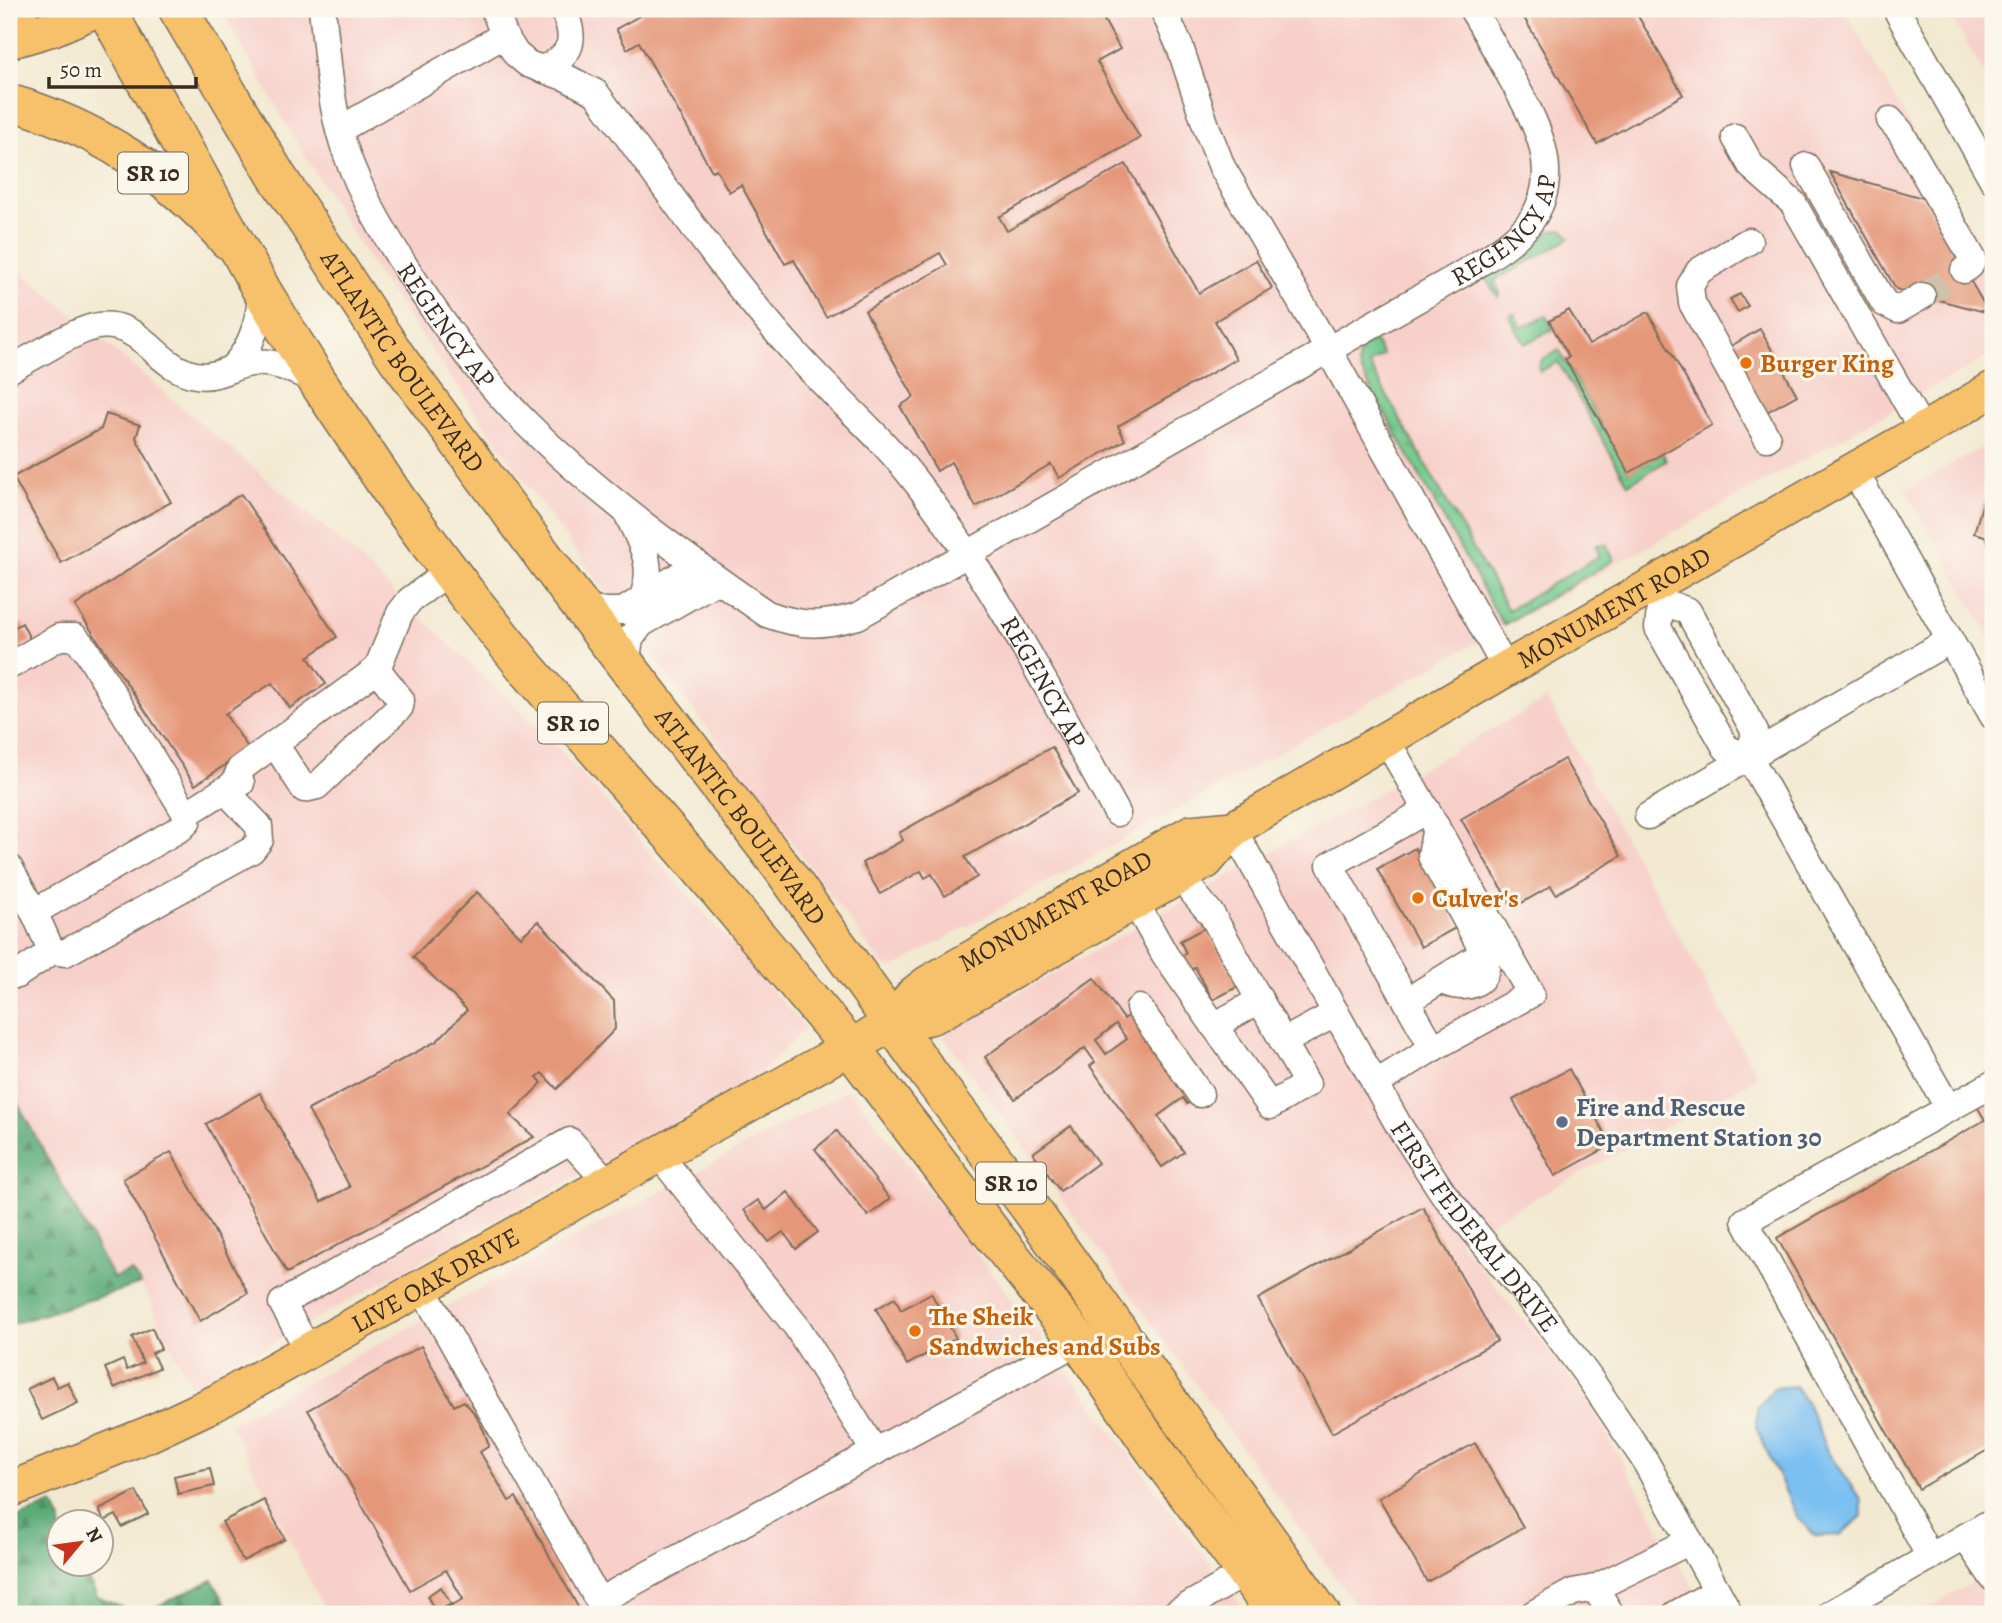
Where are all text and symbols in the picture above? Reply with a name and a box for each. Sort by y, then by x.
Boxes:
scale bar [49,46,196,90]
text: 50 m [60,56,102,84]
road number: SR 10 [118,153,188,194]
street label: REGENCY AP [1444,173,1564,294]
street label: ATLANTIC BOULEVARD [312,242,493,479]
street label: REGENCY AP [389,255,504,395]
place label: Burger King [1760,346,1895,381]
marker: Burger King [1738,355,1754,371]
street label: MONUMENT ROAD [1511,538,1717,677]
street label: REGENCY AP [992,609,1095,754]
street label: ATLANTIC BOULEVARD [647,699,835,932]
road number: SR 10 [538,702,608,744]
street label: MONUMENT ROAD [952,841,1159,980]
place label: Culver's [1432,881,1519,916]
marker: Culver's [1410,890,1426,906]
place label: Fire and Rescue Department Station 30 [1576,1090,1822,1155]
street label: FIRST FEDERAL DRIVE [1383,1114,1567,1339]
marker: Fire and Rescue Department Station 30 [1554,1114,1570,1130]
road number: SR 10 [976,1162,1046,1204]
street label: LIVE OAK DRIVE [345,1219,526,1341]
place label: The Sheik Sandwiches and Subs [929,1299,1161,1364]
marker: The Sheik Sandwiches and Subs [907,1323,923,1339]
north arrow [46,1508,116,1578]
text: N [79,1523,109,1548]

